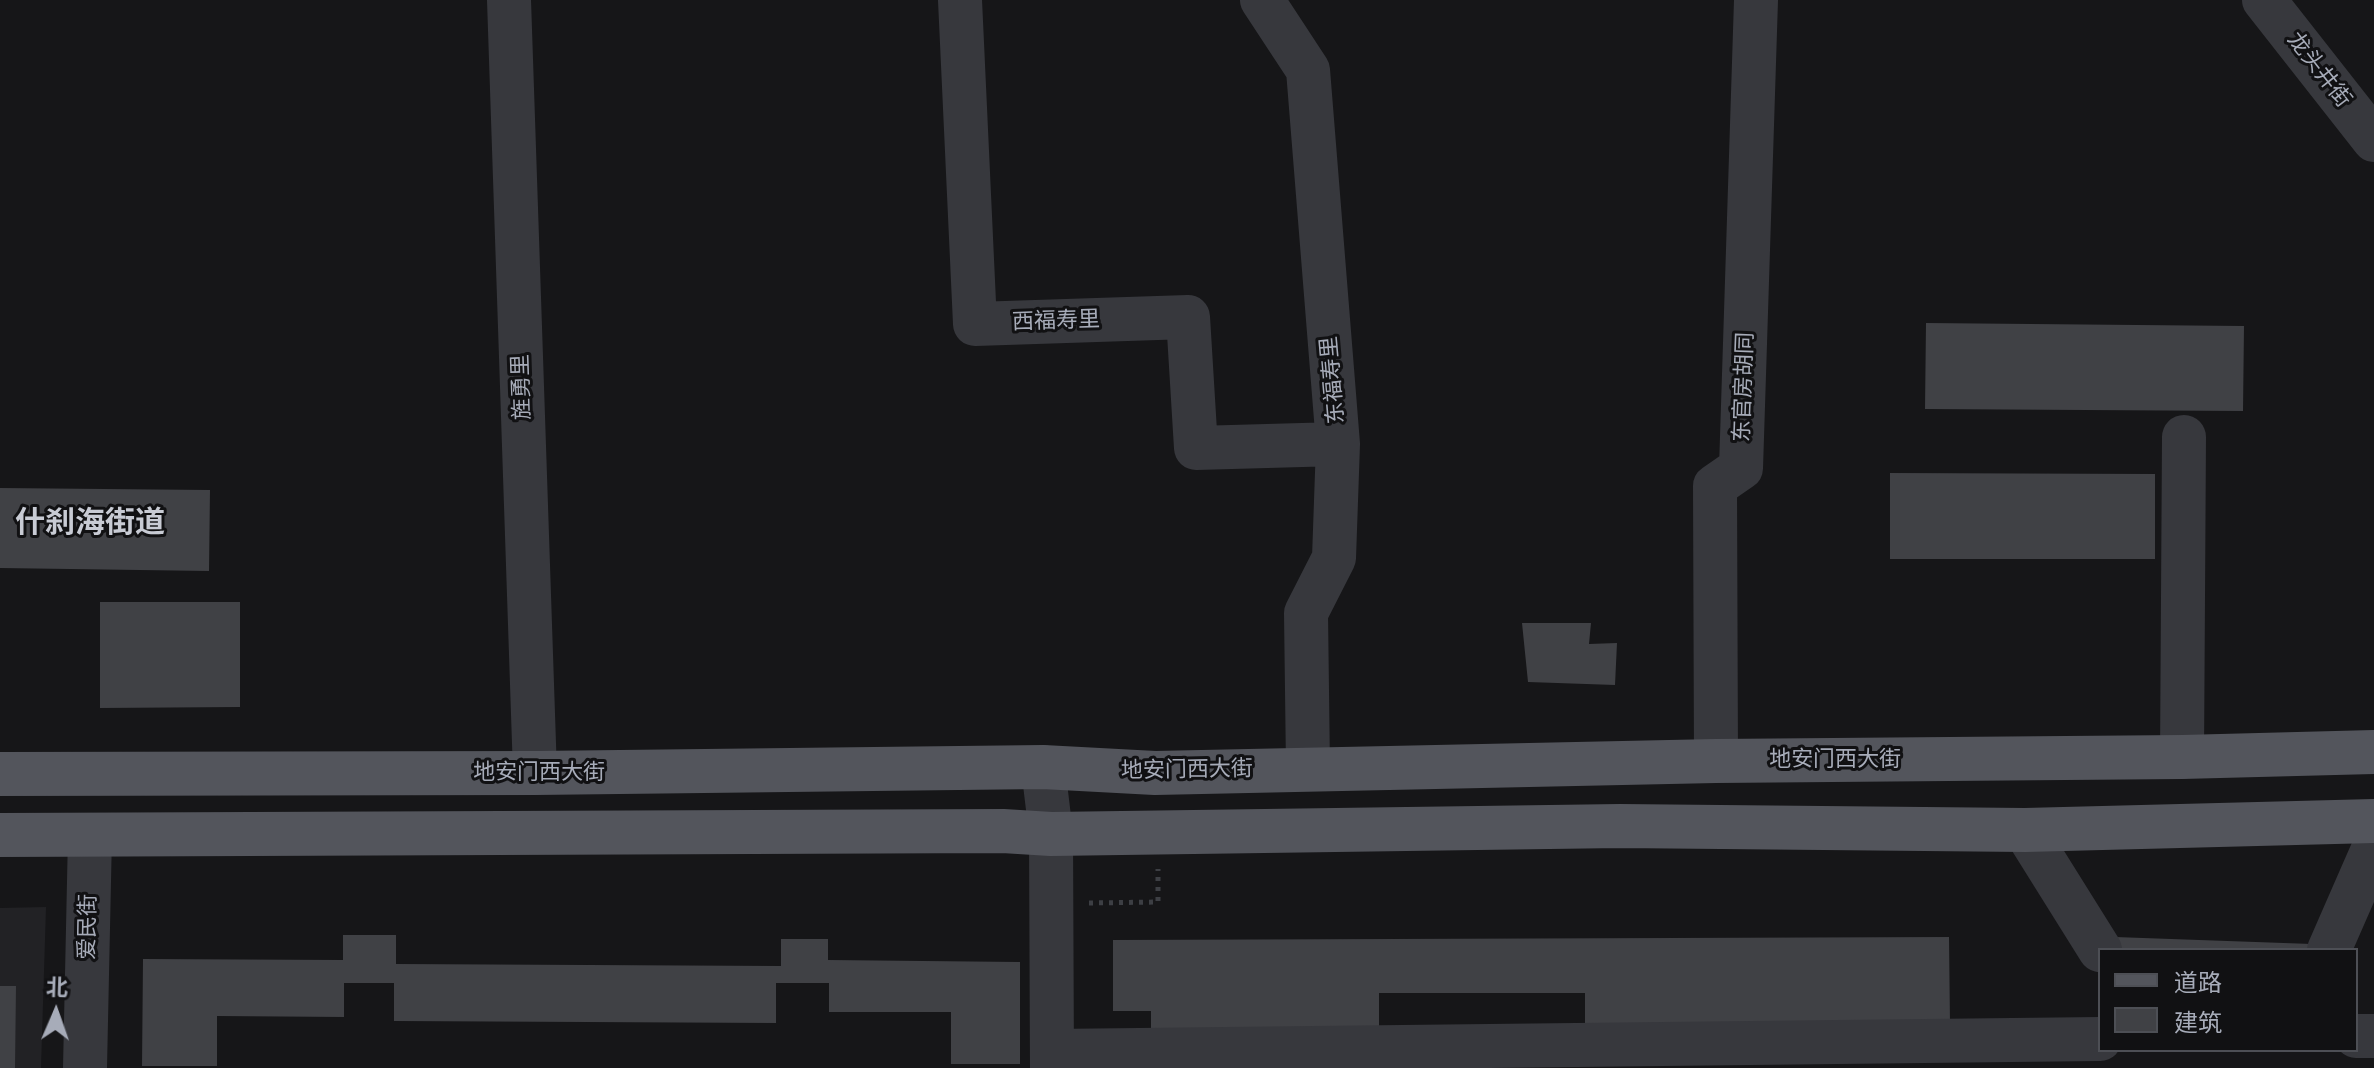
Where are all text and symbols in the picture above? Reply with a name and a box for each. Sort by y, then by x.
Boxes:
street label: 龙头井街 [2282,27,2356,113]
street label: 西福寿里 [1012,306,1100,336]
street label: 东官房胡同 [1729,332,1759,442]
street label: 东福寿里 [1316,335,1350,425]
street label: 旌勇里 [508,354,536,420]
district label: 什刹海街道 [15,505,165,541]
street label: 地安门西大街 [1769,747,1901,773]
street label: 地安门西大街 [1121,756,1253,784]
street label: 地安门西大街 [473,760,605,786]
street label: 爱民街 [74,894,102,960]
legend [2098,948,2358,1052]
text: 道路 [2174,969,2222,997]
north arrow [16,972,96,1052]
text: 北 [45,975,68,1000]
text: 建筑 [2174,1009,2222,1037]

